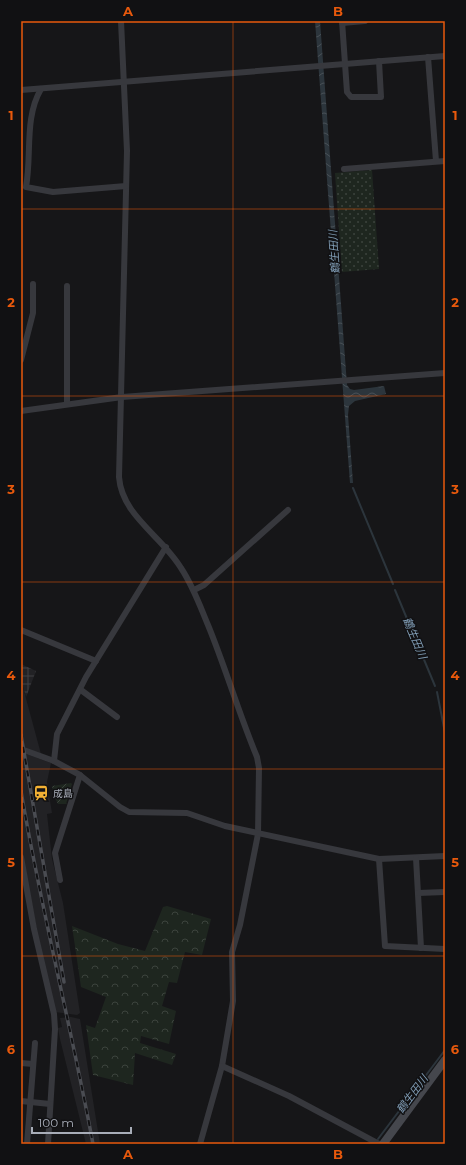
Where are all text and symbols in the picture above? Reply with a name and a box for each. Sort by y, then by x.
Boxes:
text: A [122,3,134,19]
text: B [333,3,343,19]
text: 1 [8,107,14,123]
text: 1 [452,107,458,123]
water label: 鶴生田川 [325,229,343,274]
text: 2 [7,294,15,310]
text: 2 [451,294,459,310]
text: 3 [6,481,15,497]
text: 3 [450,481,459,497]
water label: 鶴生田川 [400,615,430,662]
text: 4 [7,667,16,683]
text: 4 [451,667,460,683]
station icon: 成島 [32,784,50,802]
place label: 成島 [53,787,73,800]
text: 5 [7,854,15,870]
text: 5 [451,854,459,870]
text: 6 [7,1041,16,1057]
text: 6 [451,1041,460,1057]
water label: 鶴生田川 [393,1071,431,1116]
scale bar [32,1109,131,1135]
text: 100 m [38,1115,74,1130]
text: A [122,1146,134,1162]
text: B [333,1146,343,1162]

